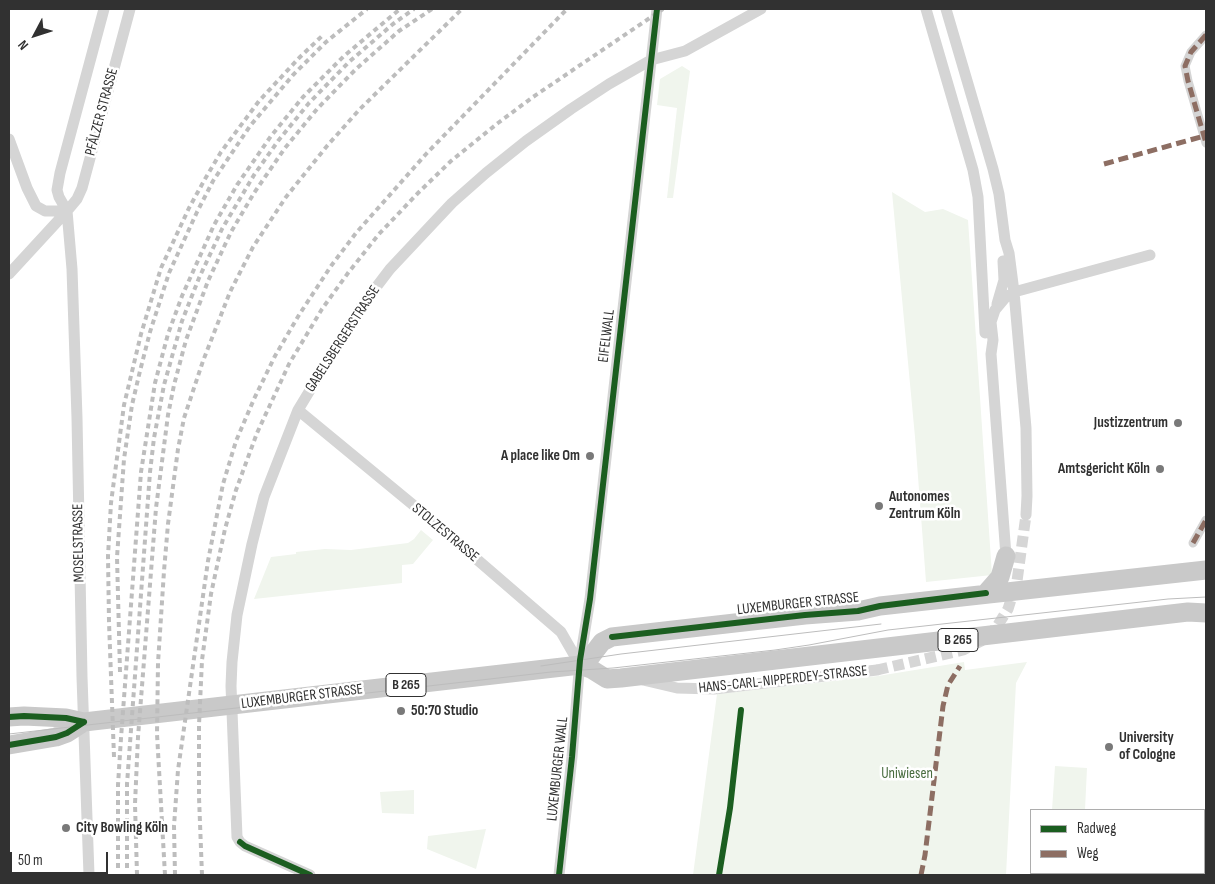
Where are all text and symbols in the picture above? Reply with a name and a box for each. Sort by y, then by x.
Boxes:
north arrow [10,10,60,60]
text: N [14,37,32,53]
street label: PFÄLZER STRASSE [82,66,122,158]
street label: GABELSBERGERSTRASSE [302,282,384,396]
street label: EIFELWALL [595,308,619,364]
place label: Justizzentrum [1094,414,1168,432]
marker: Justizzentrum [1172,417,1184,429]
place label: A place like Om [501,447,580,465]
marker: A place like Om [584,450,596,462]
place label: Amtsgericht Köln [1058,460,1150,478]
marker: Amtsgericht Köln [1154,463,1166,475]
place label: Autonomes Zentrum Köln [889,488,960,523]
street label: STOLZESTRASSE [408,500,482,566]
marker: Autonomes Zentrum Köln [873,500,885,512]
street label: MOSELSTRASSE [69,503,89,583]
street label: LUXEMBURGER STRASSE [736,589,860,619]
road number: B 265 [938,628,978,652]
street label: HANS-CARL-NIPPERDEY-STRASSE [698,662,868,698]
road number: B 265 [386,674,426,696]
street label: LUXEMBURGER STRASSE [240,681,364,713]
place label: 50:70 Studio [411,702,478,720]
marker: 50:70 Studio [395,705,407,717]
street label: LUXEMBURGER WALL [544,716,572,822]
place label: University of Cologne [1119,729,1176,764]
marker: University of Cologne [1103,741,1115,753]
park label: Uniwiesen [881,765,933,783]
legend [1030,809,1205,874]
place label: City Bowling Köln [76,819,168,837]
text: Radweg [1077,819,1116,838]
marker: City Bowling Köln [60,822,72,834]
scale bar [12,842,110,874]
text: Weg [1077,844,1099,863]
text: 50 m [18,851,43,870]

